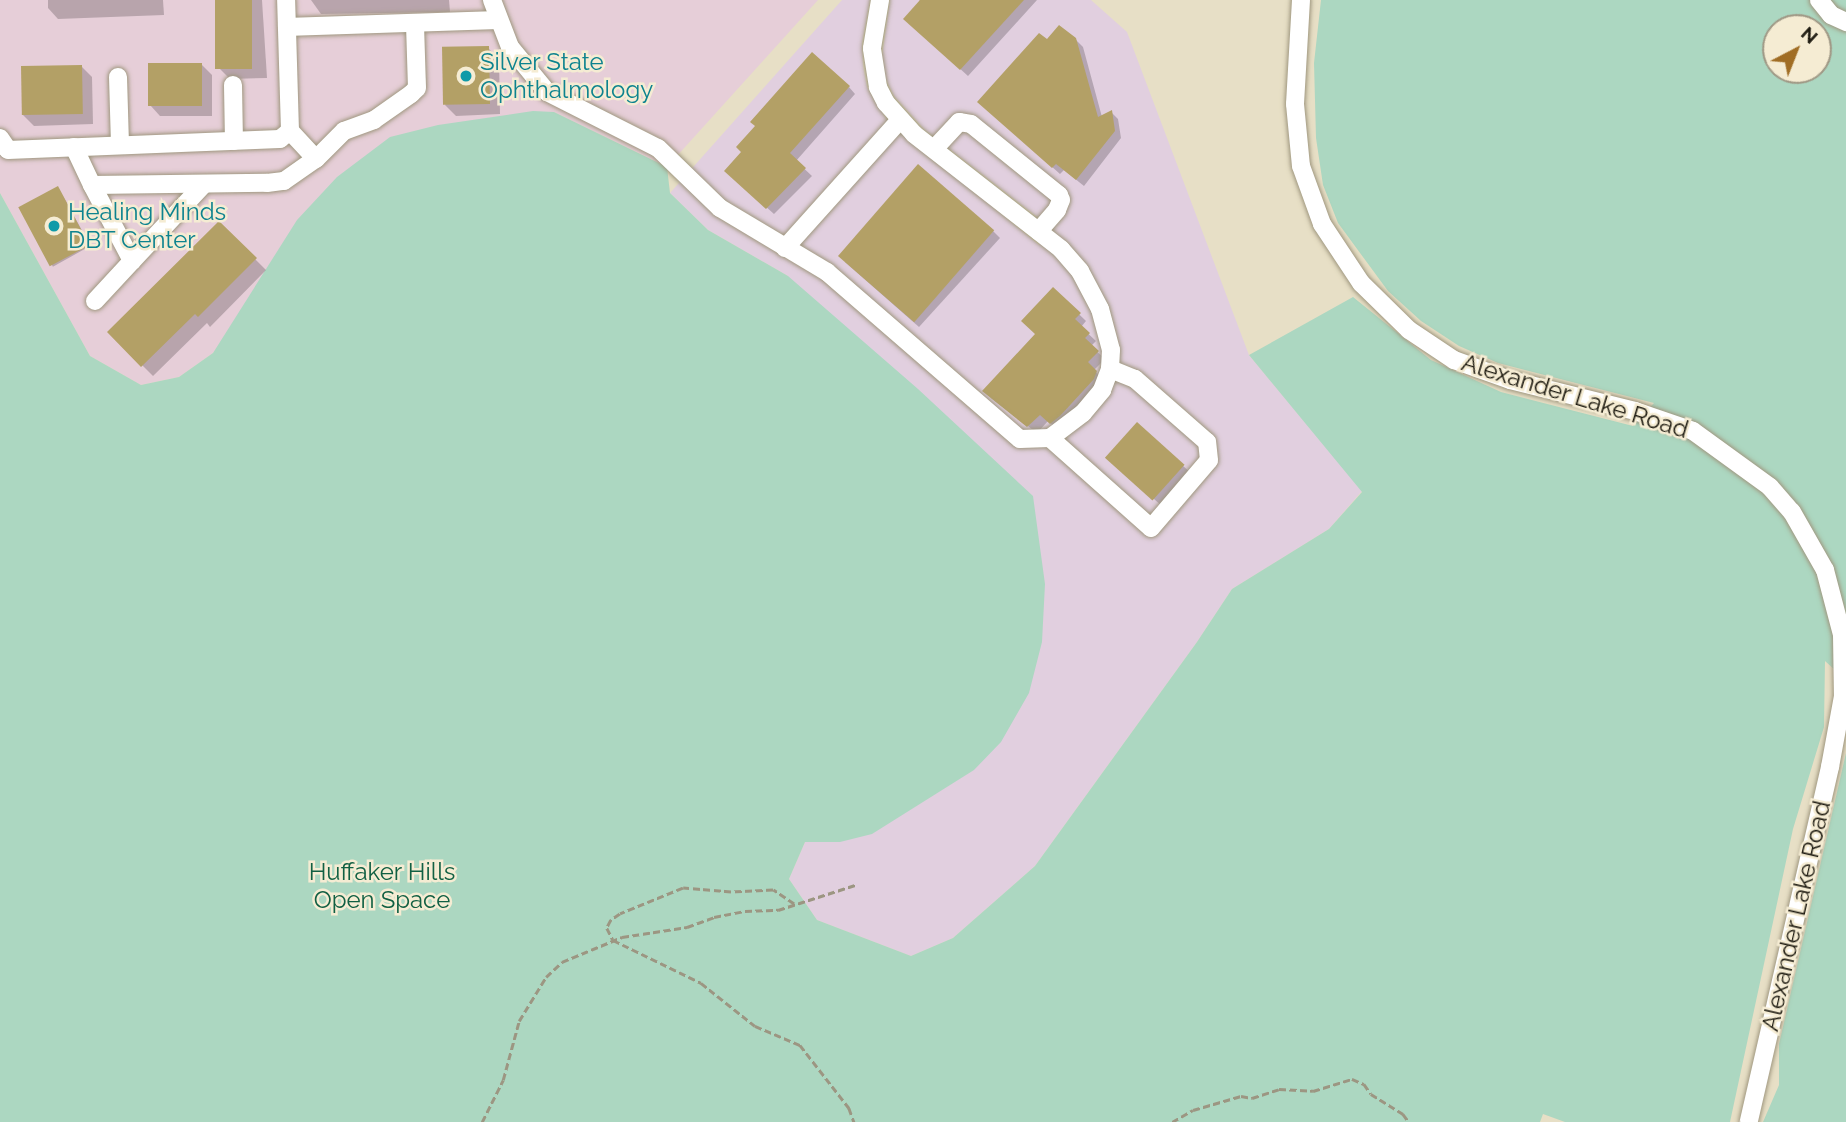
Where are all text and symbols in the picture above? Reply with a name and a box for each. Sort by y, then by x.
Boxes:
north arrow [1762,14,1832,84]
text: N [1797,22,1822,48]
place label: Silver State Ophthalmology [480,48,653,104]
marker: Silver State Ophthalmology [458,68,474,84]
place label: Healing Minds DBT Center [68,198,226,254]
marker: Healing Minds DBT Center [46,218,62,234]
street label: Alexander Lake Road [1458,348,1692,444]
street label: Alexander Lake Road [1755,798,1837,1034]
park label: Huffaker Hills Open Space [308,858,456,914]

